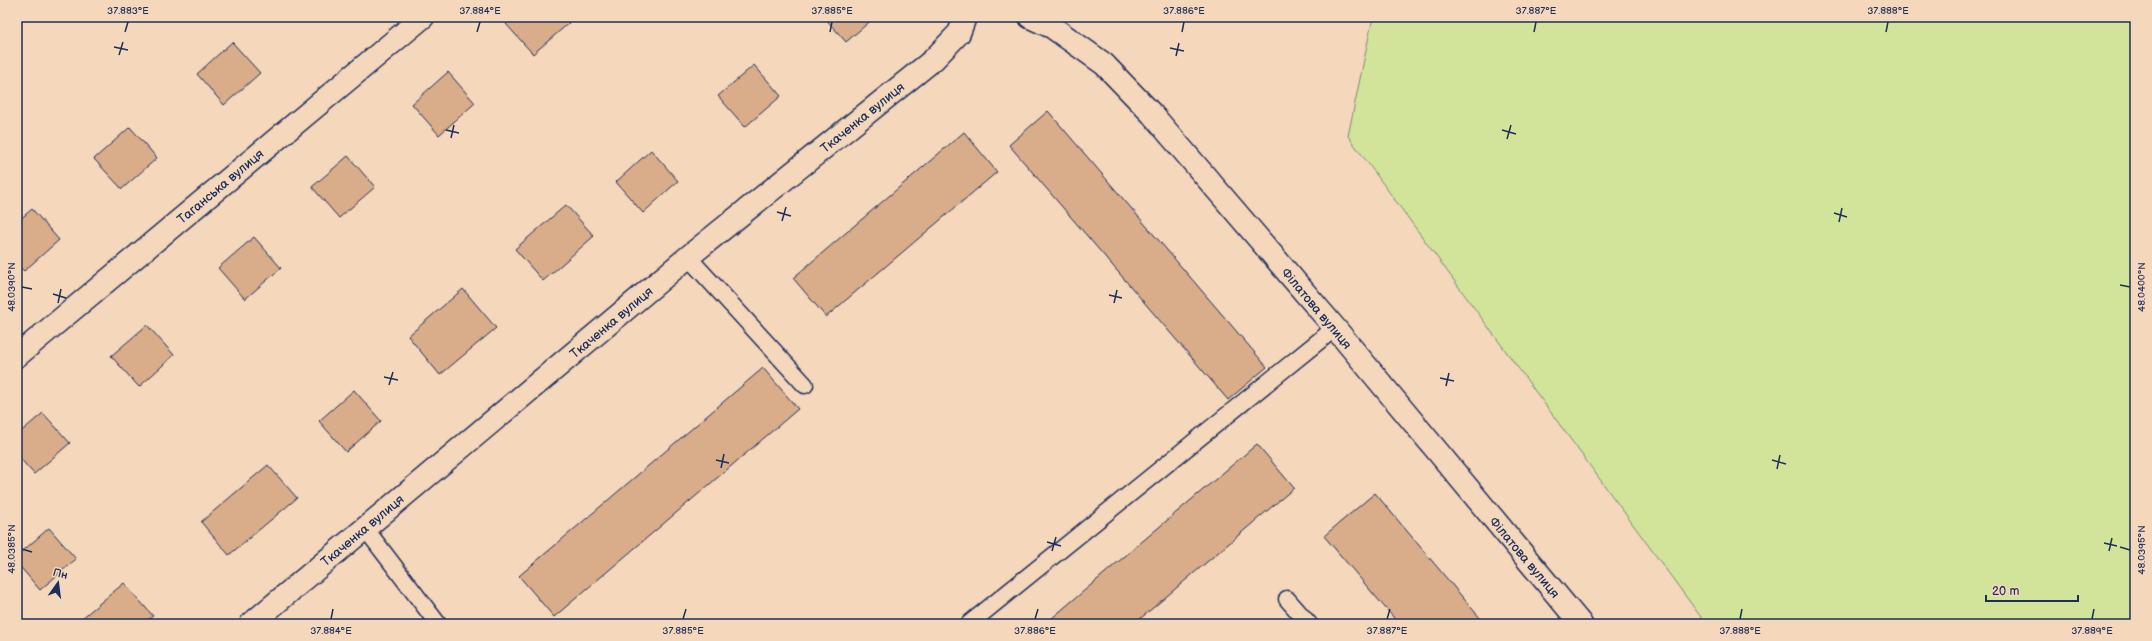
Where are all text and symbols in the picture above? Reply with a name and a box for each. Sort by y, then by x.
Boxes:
text: 37.883°E [107,5,149,17]
text: 37.884°E [459,5,501,17]
text: 37.885°E [811,5,853,17]
text: 37.886°E [1163,5,1205,17]
text: 37.887°E [1516,5,1557,17]
text: 37.888°E [1867,5,1909,17]
street label: Ткаченка вулиця [817,79,908,157]
street label: Таганська вулиця [174,146,267,228]
text: 48.0390°N [6,262,18,312]
text: 48.0400°N [2136,262,2148,312]
street label: Філатова вулиця [1278,265,1355,353]
street label: Ткаченка вулиця [567,283,656,362]
street label: Ткаченка вулиця [318,491,407,570]
street label: Філатова вулиця [1486,514,1563,602]
text: 48.0385°N [6,524,18,574]
text: 48.0395°N [2136,525,2148,575]
north arrow [38,563,78,603]
text: Пн [52,566,69,582]
scale bar [1986,577,2078,603]
text: 20 m [1992,584,2019,599]
text: 37.884°E [310,625,352,637]
text: 37.885°E [662,625,704,637]
text: 37.886°E [1014,625,1056,637]
text: 37.887°E [1367,625,1408,637]
text: 37.888°E [1719,625,1761,637]
text: 37.889°E [2071,625,2113,637]

